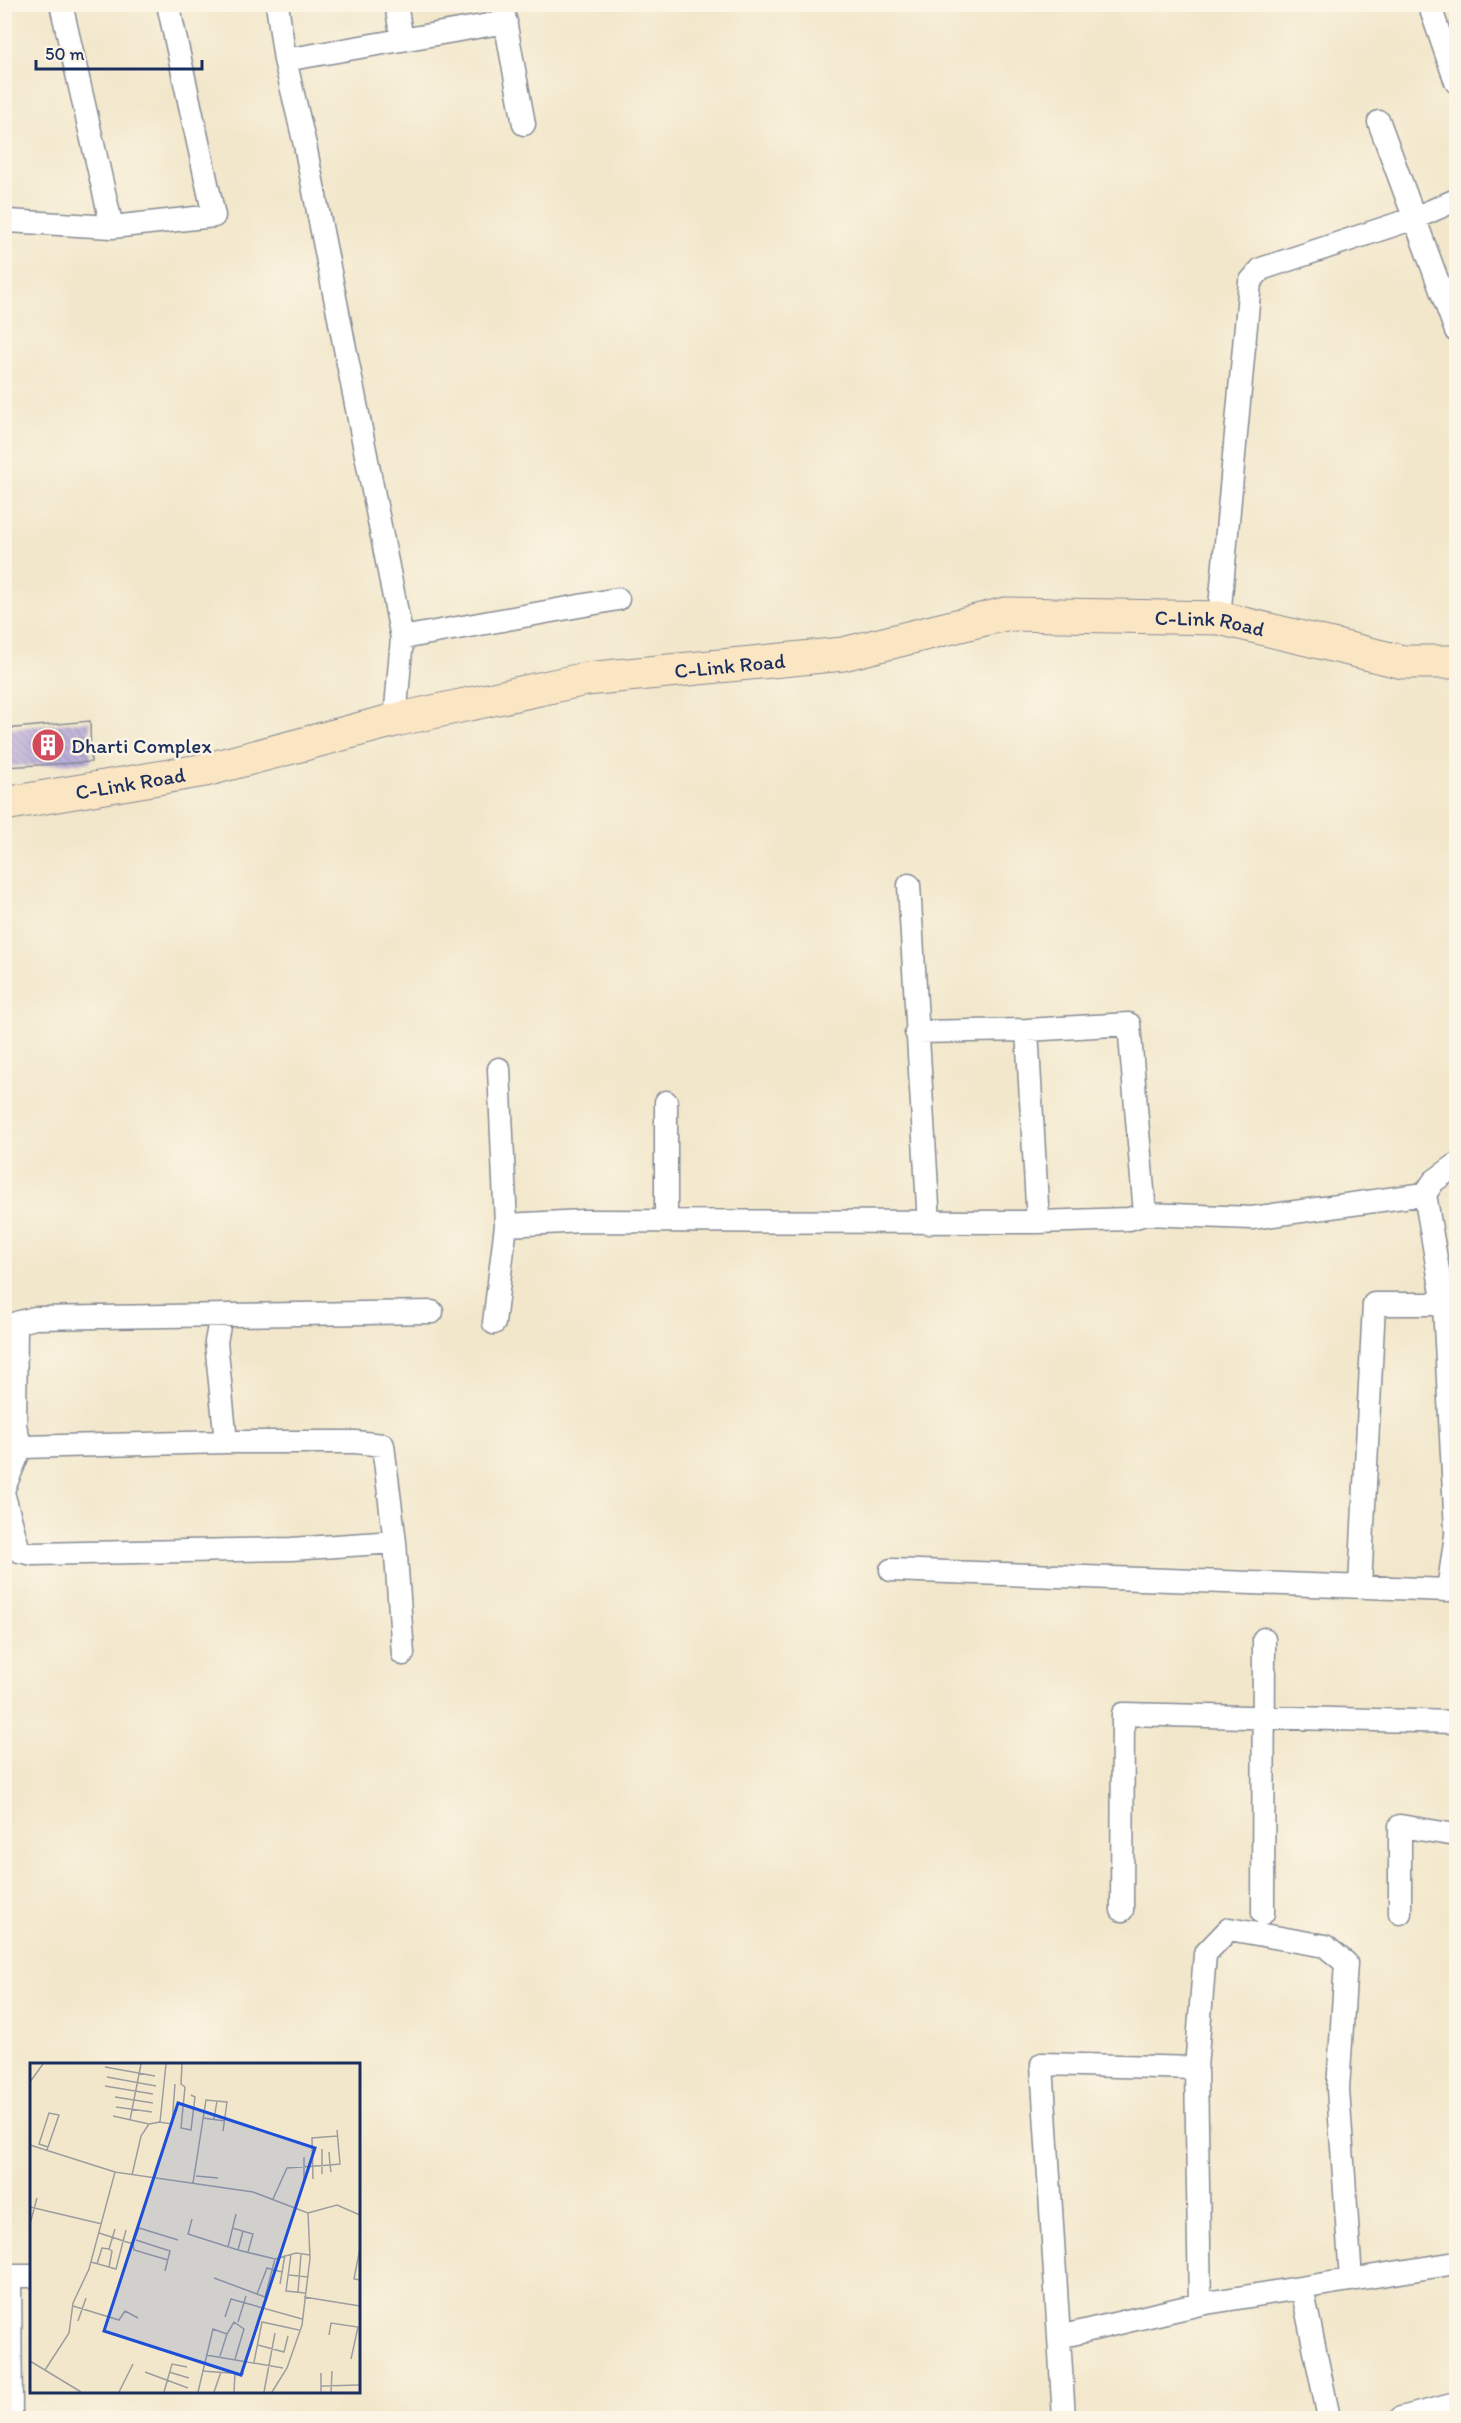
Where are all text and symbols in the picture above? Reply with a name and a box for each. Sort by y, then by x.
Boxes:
scale bar [36,33,202,71]
text: 50 m [45,43,85,65]
street label: C-Link Road [1154,604,1268,641]
street label: C-Link Road [673,647,787,683]
building icon: Dharti Complex [30,727,66,763]
place label: Dharti Complex [71,733,212,758]
street label: C-Link Road [73,761,188,804]
inset map [30,2063,360,2393]

